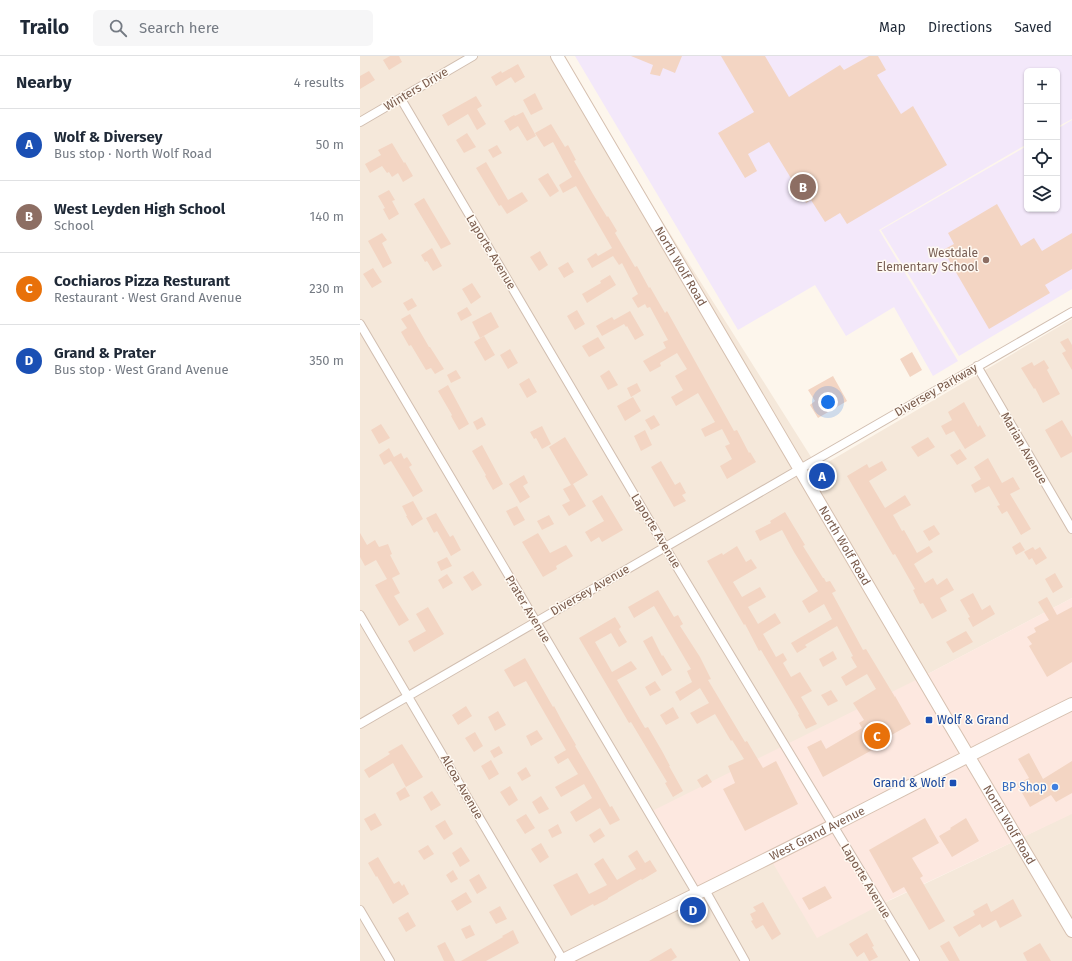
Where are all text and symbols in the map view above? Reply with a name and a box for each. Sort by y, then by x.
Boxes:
search box [93,10,373,46]
text: Trailo [20,16,69,39]
icon: search [107,17,129,39]
text: Search here [139,19,219,37]
text: Map [879,19,906,36]
text: Directions [928,19,992,36]
text: Saved [1014,19,1052,36]
street label: Winters Drive [381,64,451,114]
map controls [1024,68,1060,212]
button: + [1024,68,1060,104]
text: Nearby [16,72,71,93]
text: 4 results [294,75,344,90]
button: − [1024,104,1060,140]
text: Wolf & Diversey [54,128,162,146]
text: A [25,137,33,152]
text: 50 m [316,137,344,152]
button: locate [1024,140,1060,176]
text: Bus stop · North Wolf Road [54,146,212,161]
pin: B [790,172,816,202]
button: layers [1024,176,1060,212]
text: West Leyden High School [54,200,225,218]
text: B [25,209,33,224]
text: 140 m [310,209,344,224]
street label: Laporte Avenue [463,212,519,292]
text: School [54,218,94,233]
street label: North Wolf Road [652,224,709,309]
place label: Westdale Elementary School [876,246,978,274]
marker: Westdale Elementary School [981,255,991,265]
text: Cochiaros Pizza Resturant [54,272,230,290]
text: C [25,281,33,296]
text: 230 m [309,281,344,296]
text: Restaurant · West Grand Avenue [54,290,242,305]
text: Grand & Prater [54,344,156,362]
text: D [25,353,33,368]
text: 350 m [309,353,344,368]
street label: Diversey Parkway [892,361,980,419]
text: Bus stop · West Grand Avenue [54,362,229,377]
your location [818,392,838,412]
street label: Marian Avenue [998,410,1050,486]
pin: A [809,461,835,491]
street label: Laporte Avenue [628,491,684,571]
street label: North Wolf Road [816,504,873,588]
street label: Diversey Avenue [548,562,632,618]
street label: Prater Avenue [502,573,554,645]
place label: Wolf & Grand [937,713,1009,727]
marker: Wolf & Grand [924,715,934,725]
pin: C [864,721,890,751]
street label: Alcoa Avenue [438,752,486,822]
place label: Grand & Wolf [873,776,946,790]
marker: Grand & Wolf [948,778,958,788]
place label: BP Shop [1002,780,1047,794]
marker: BP Shop [1050,782,1060,792]
street label: North Wolf Road [980,783,1038,867]
street label: West Grand Avenue [767,803,867,864]
street label: Laporte Avenue [838,841,894,921]
pin: D [680,895,706,925]

